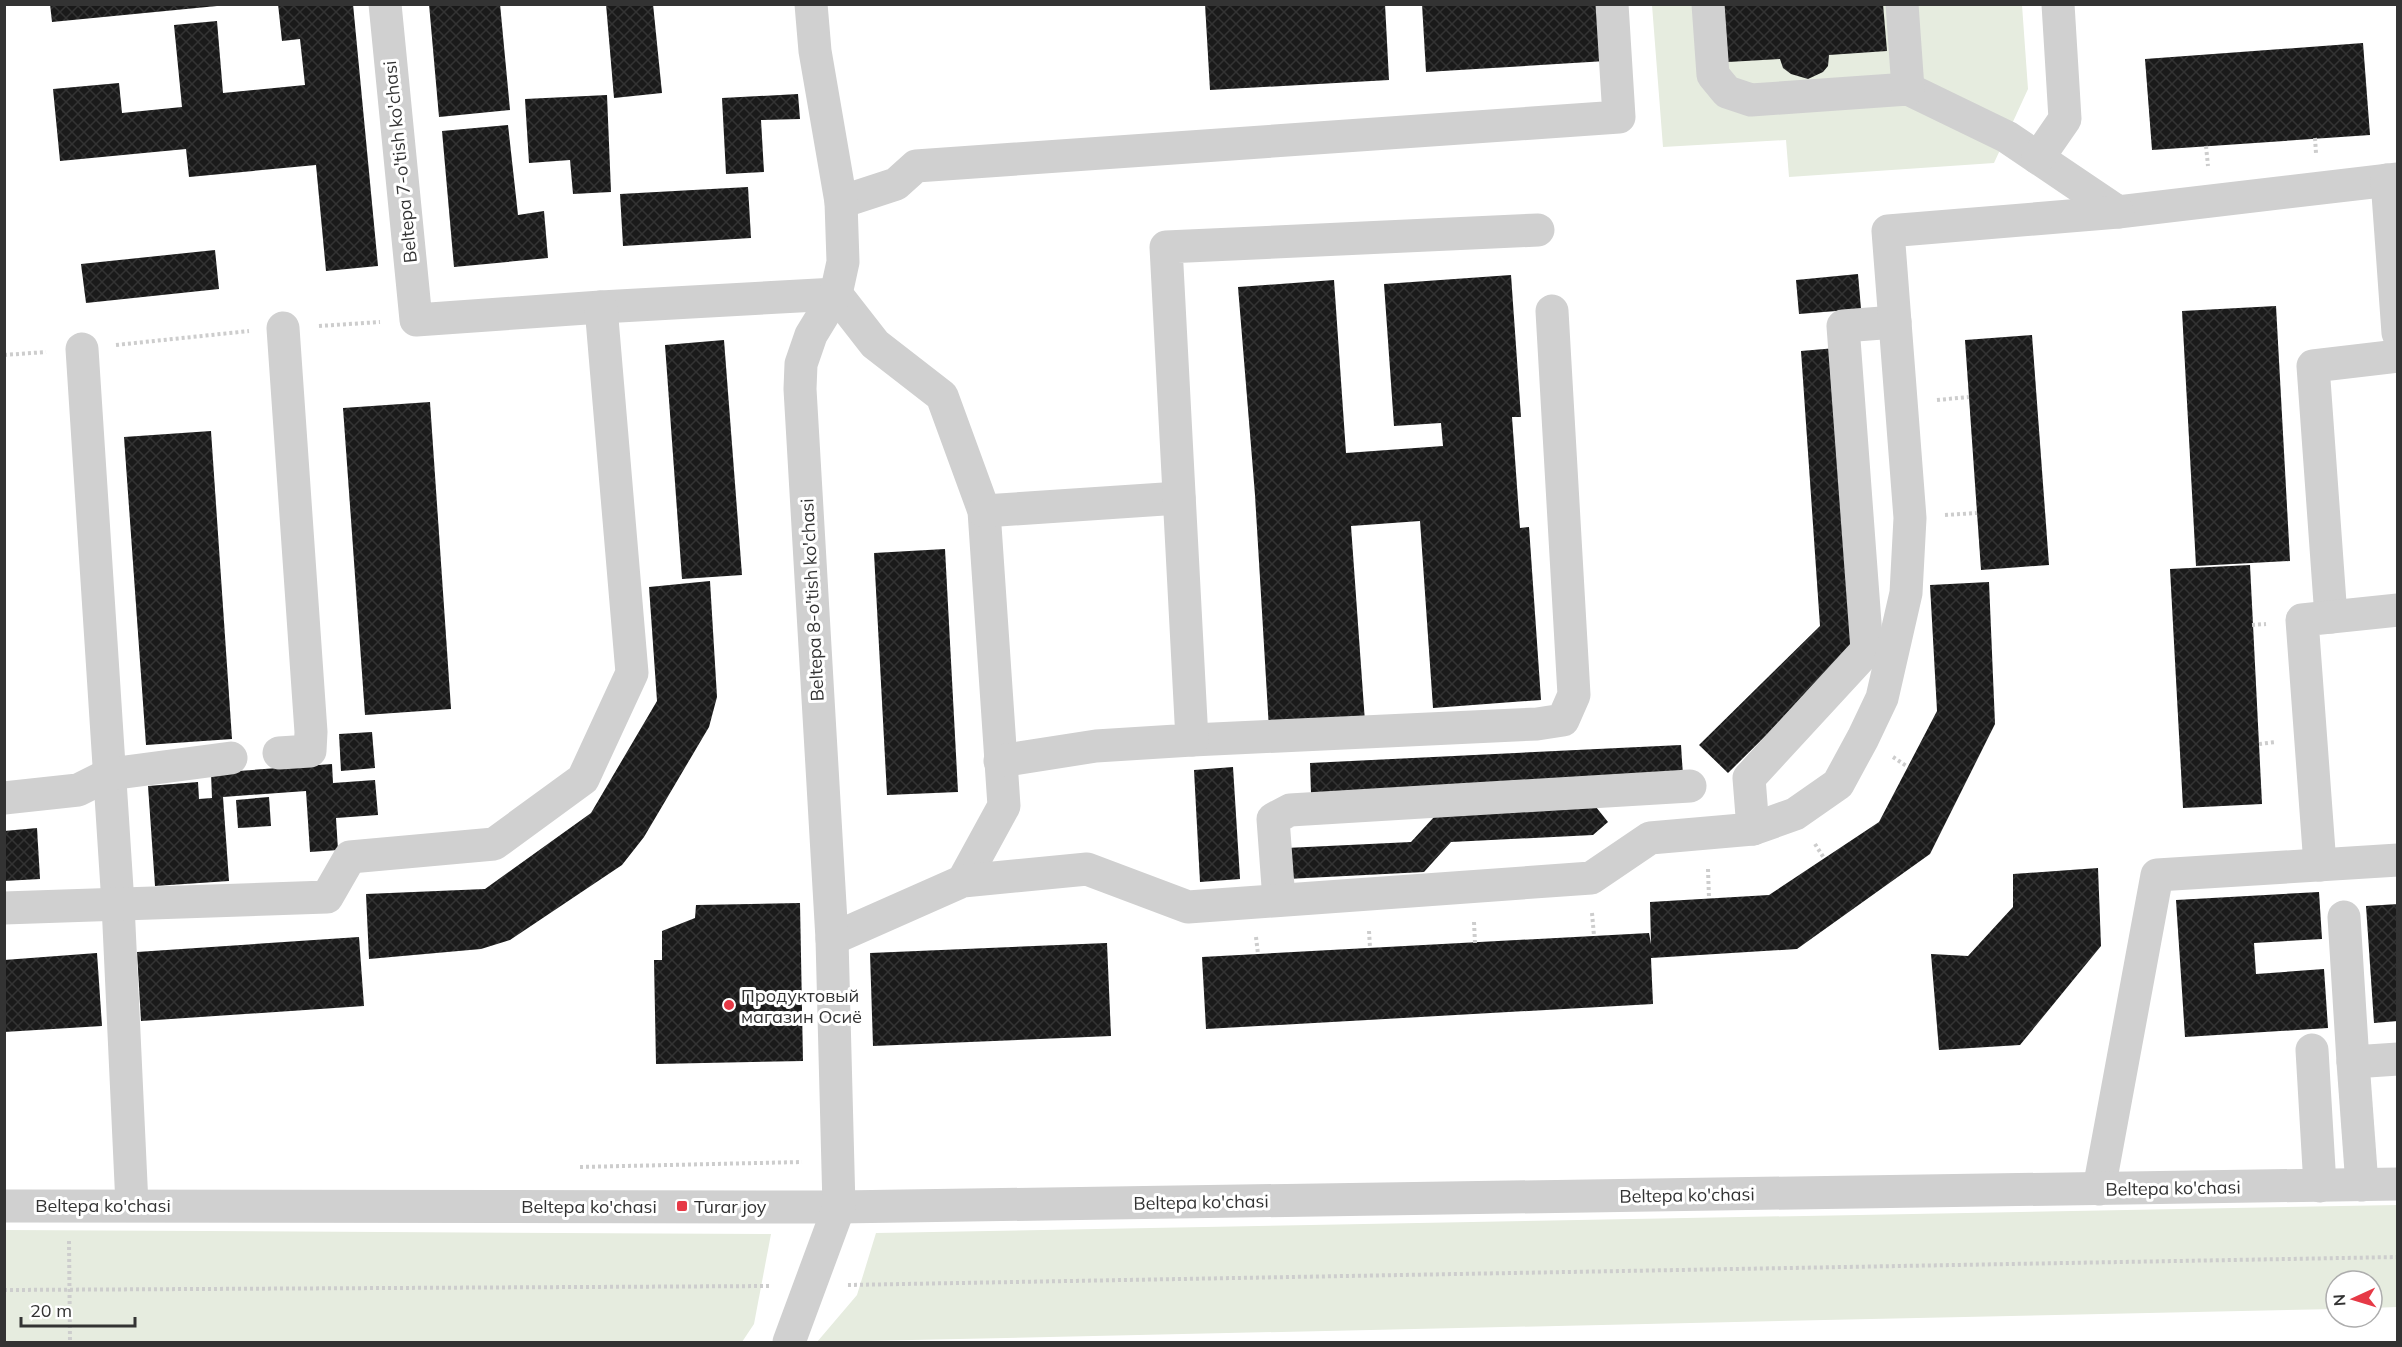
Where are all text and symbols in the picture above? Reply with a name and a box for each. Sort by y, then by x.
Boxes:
street label: Beltepa 7-o'tish ko'chasi [378,60,422,264]
street label: Beltepa 8-o'tish ko'chasi [795,498,829,702]
place label: Продуктовый магазин Осиё [741,984,862,1028]
marker: Продуктовый магазин Осиё [722,998,736,1012]
street label: Beltepa ko'chasi [2105,1175,2241,1201]
street label: Beltepa ko'chasi [1619,1182,1755,1208]
street label: Beltepa ko'chasi [1133,1189,1269,1215]
street label: Beltepa ko'chasi [35,1194,171,1217]
street label: Beltepa ko'chasi [521,1195,657,1218]
place label: Turar joy [694,1195,767,1218]
marker: Turar joy [675,1199,689,1213]
north arrow [2324,1269,2384,1329]
scale bar [21,1290,135,1328]
text: N [2329,1293,2349,1307]
text: 20 m [30,1299,72,1322]

